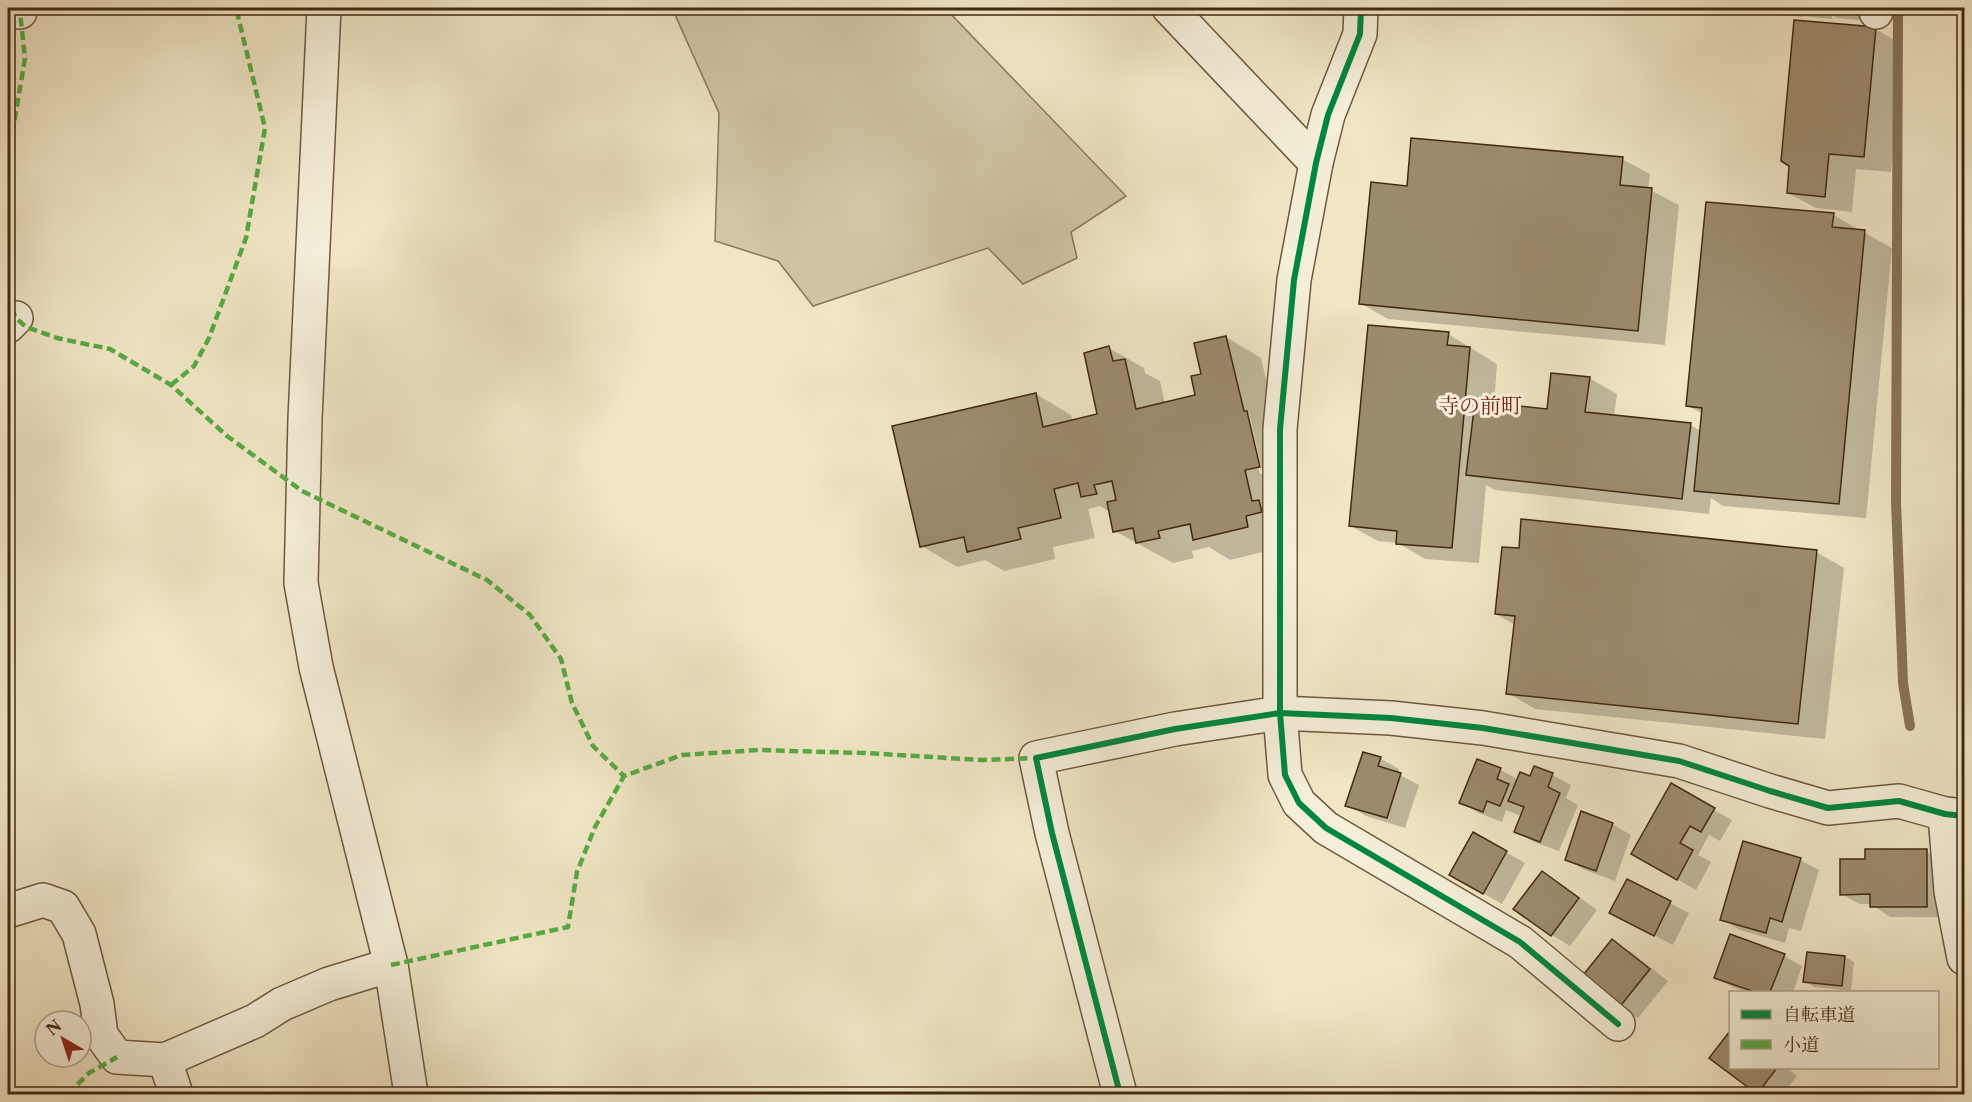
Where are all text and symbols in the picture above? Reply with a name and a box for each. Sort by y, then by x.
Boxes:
district label: 寺の前町 [1438,393,1522,418]
legend [1729,991,1939,1069]
text: 自転車道 [1783,1004,1855,1026]
north arrow [33,1009,93,1069]
text: N [42,1015,65,1039]
text: 小道 [1783,1034,1819,1056]

